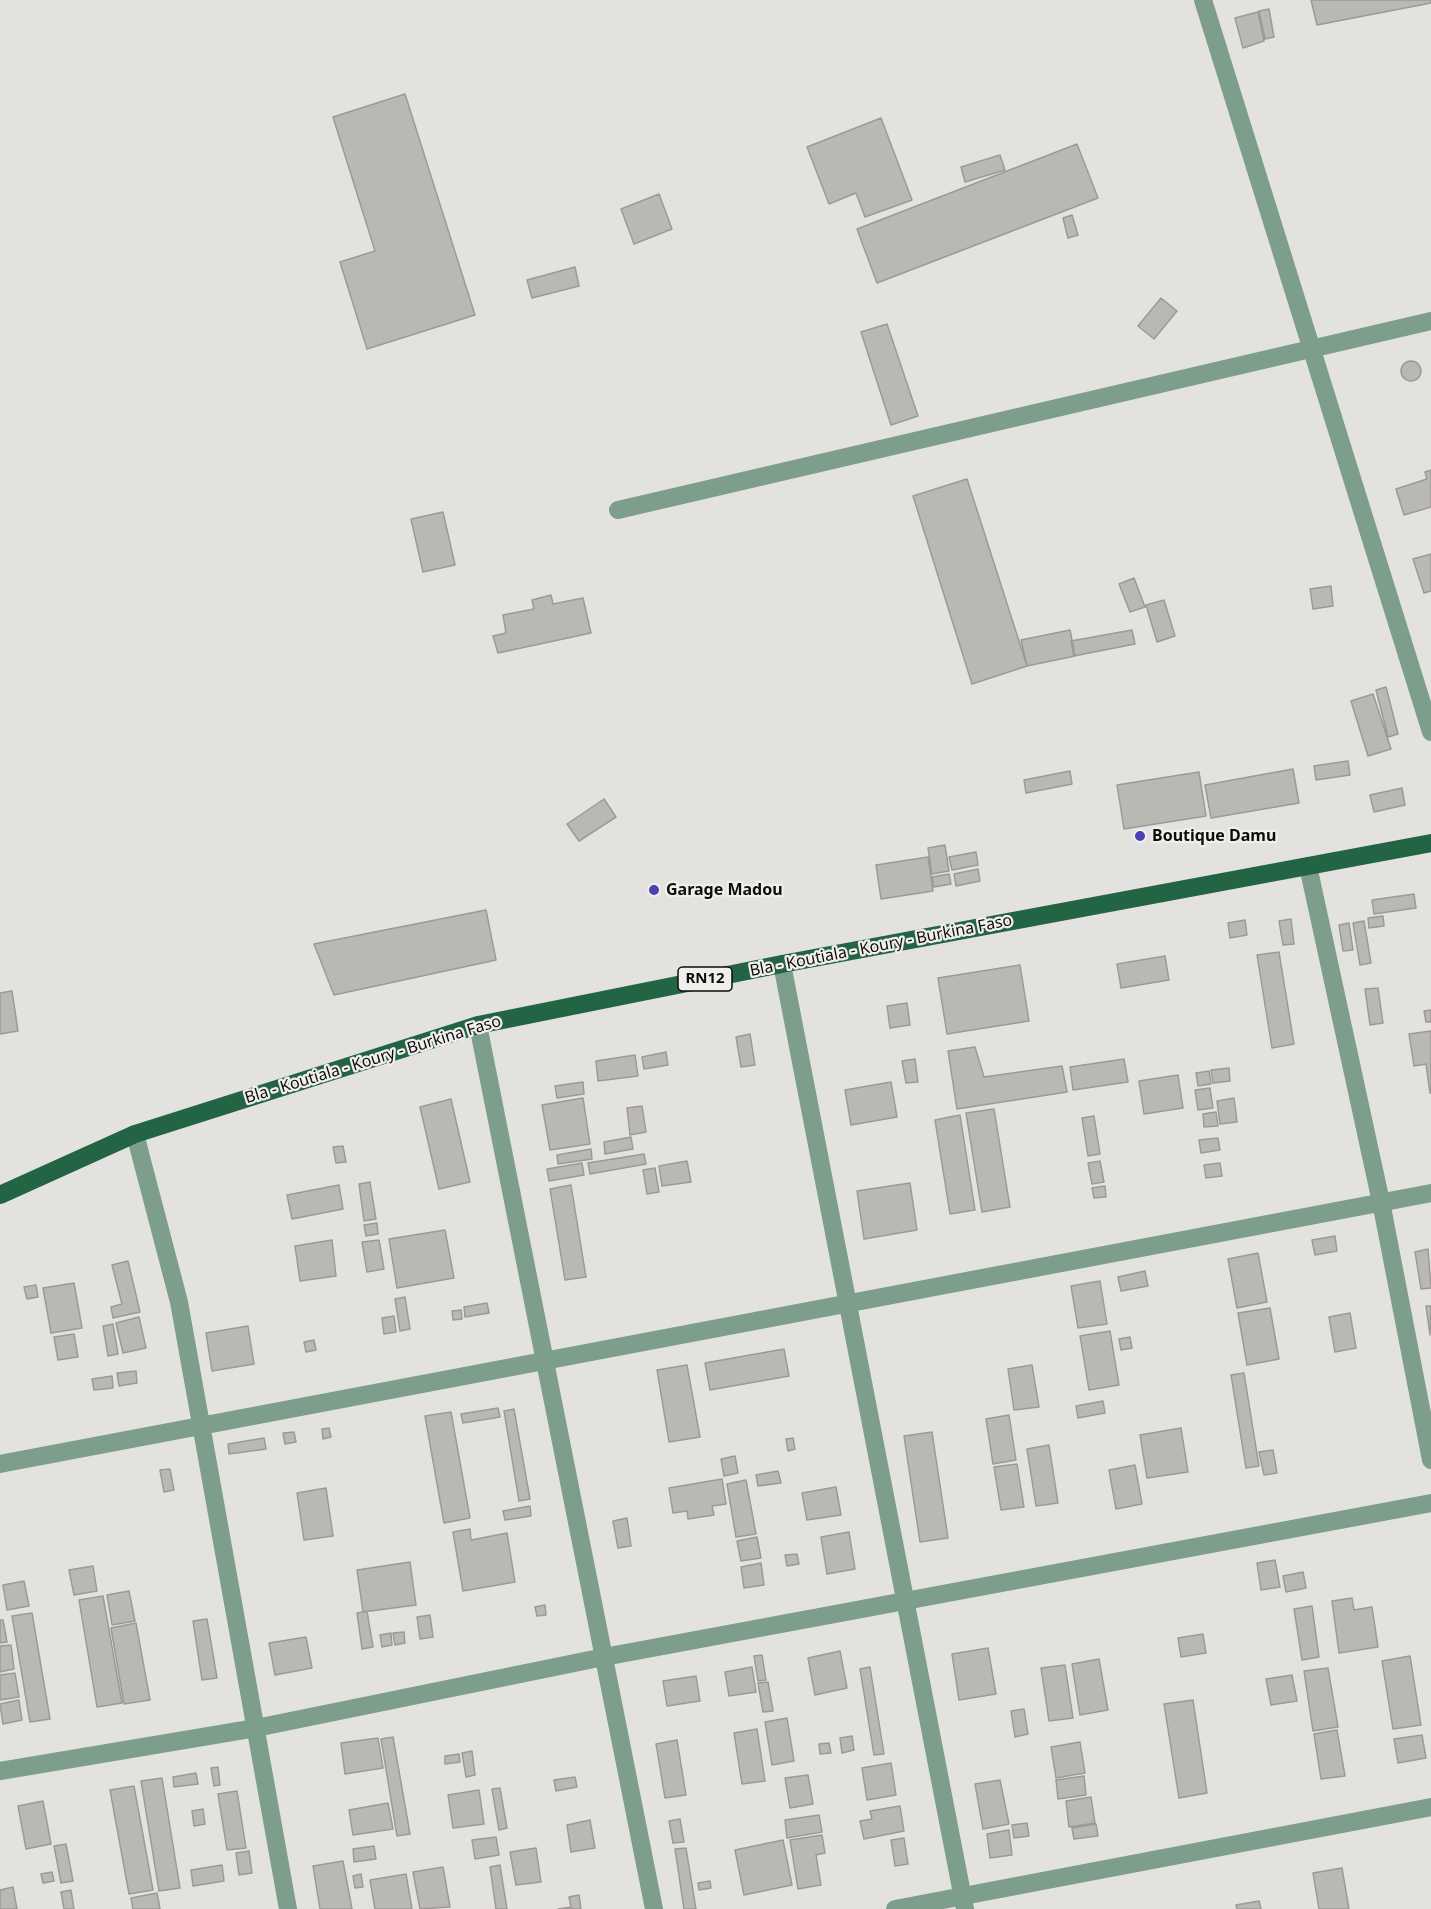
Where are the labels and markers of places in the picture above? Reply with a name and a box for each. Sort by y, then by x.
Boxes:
place label: Boutique Damu [1152,826,1276,846]
marker: Boutique Damu [1133,829,1147,843]
place label: Garage Madou [666,880,783,900]
marker: Garage Madou [647,883,661,897]

